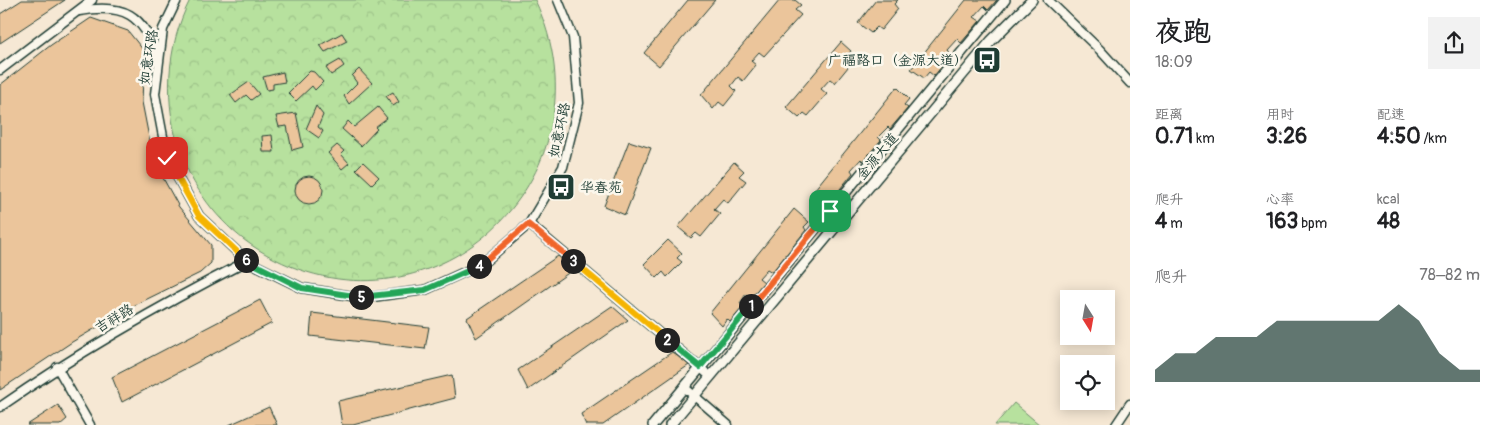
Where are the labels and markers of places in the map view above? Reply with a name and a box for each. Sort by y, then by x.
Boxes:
bus stop icon: 广福路口（金源大道） [972,45,1002,75]
place label: 广福路口（金源大道） [828,52,968,69]
pin [146,137,188,179]
bus stop icon: 华春苑 [546,172,576,202]
place label: 华春苑 [580,179,622,196]
pin [809,190,851,232]
pin: 6 [234,248,258,272]
pin: 3 [560,248,586,274]
pin: 4 [466,254,492,278]
pin: 5 [348,284,374,310]
pin: 1 [738,294,764,318]
pin: 2 [654,328,680,352]

